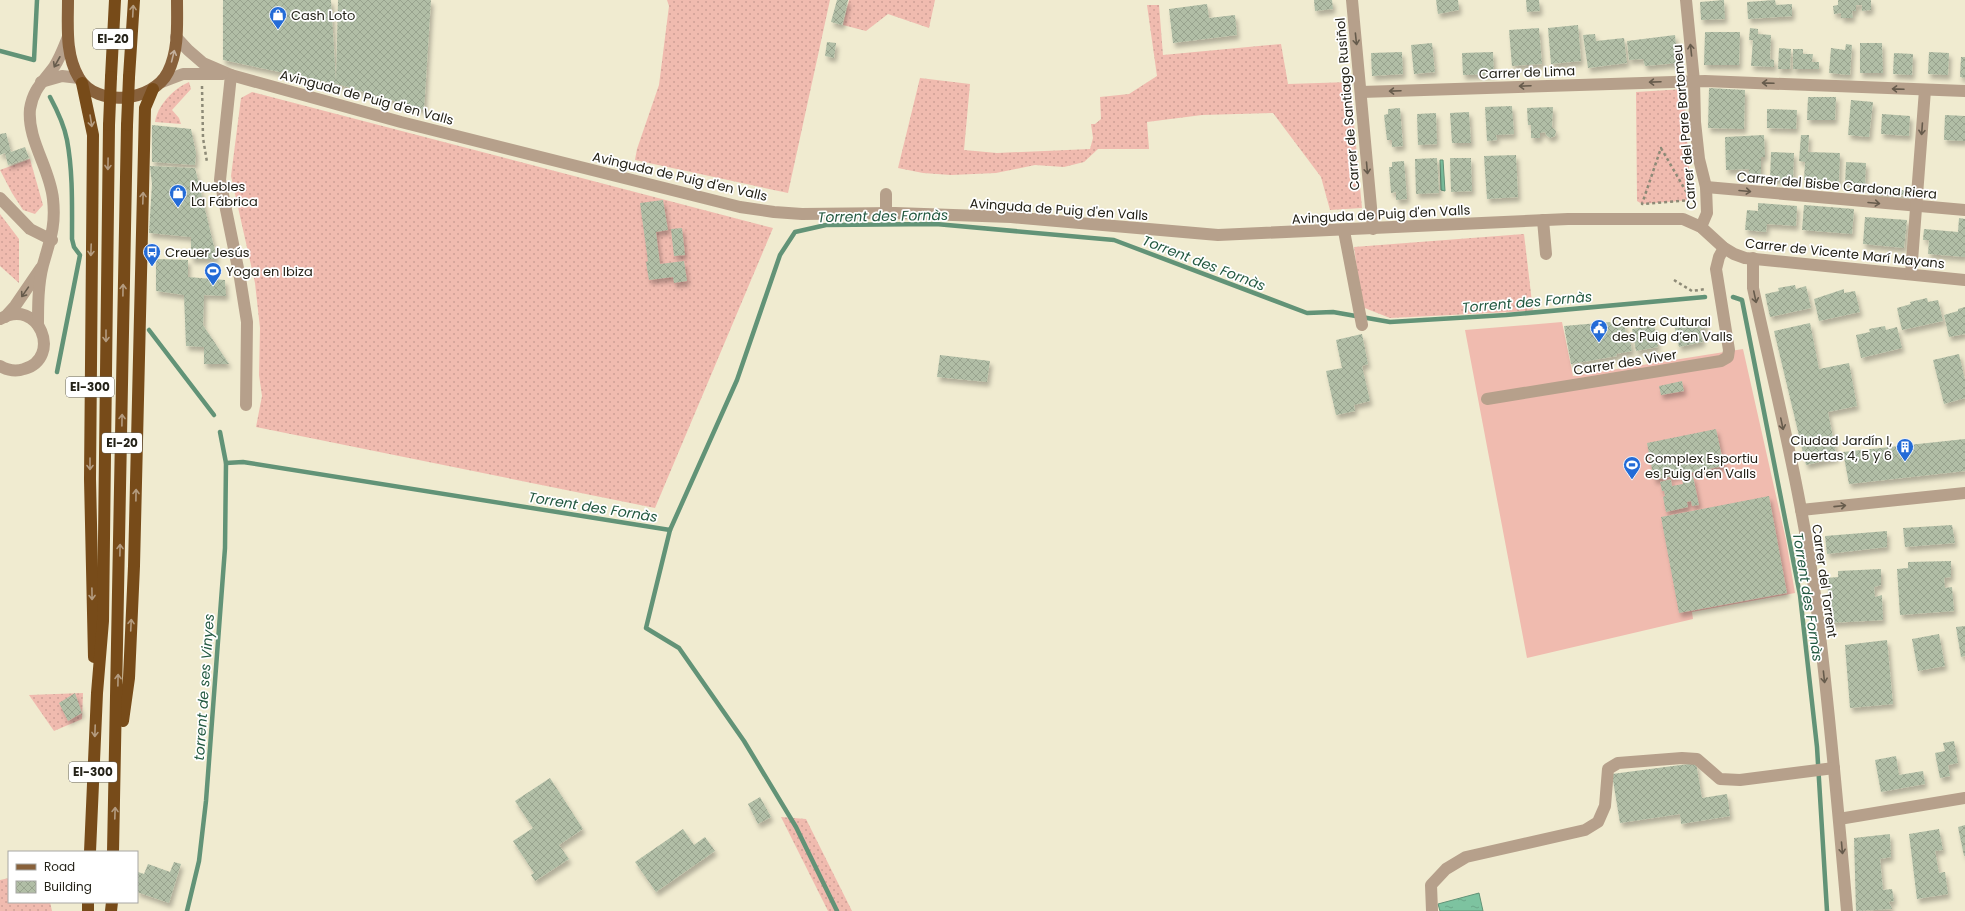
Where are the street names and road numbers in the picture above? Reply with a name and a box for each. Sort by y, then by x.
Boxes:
street label: Carrer de Santiago Rusiñol [1330,17,1365,191]
road number: EI-20 [93,29,133,49]
street label: Carrer del Pare Bartomeu [1668,44,1701,210]
street label: Carrer de Lima [1479,61,1575,84]
street label: Avinguda de Puig d'en Valls [278,65,456,130]
street label: Avinguda de Puig d'en Valls [591,147,769,206]
street label: Carrer del Bisbe Cardona Riera [1736,167,1938,204]
street label: Avinguda de Puig d'en Valls [969,194,1149,225]
street label: Avinguda de Puig d'en Valls [1291,200,1471,229]
street label: Carrer de Vicente Marí Mayans [1744,234,1946,273]
street label: Carrer des Viver [1572,345,1678,380]
road number: EI-300 [66,377,114,397]
road number: EI-20 [102,433,142,453]
street label: Carrer del Torrent [1807,523,1842,639]
road number: EI-300 [69,762,117,782]

